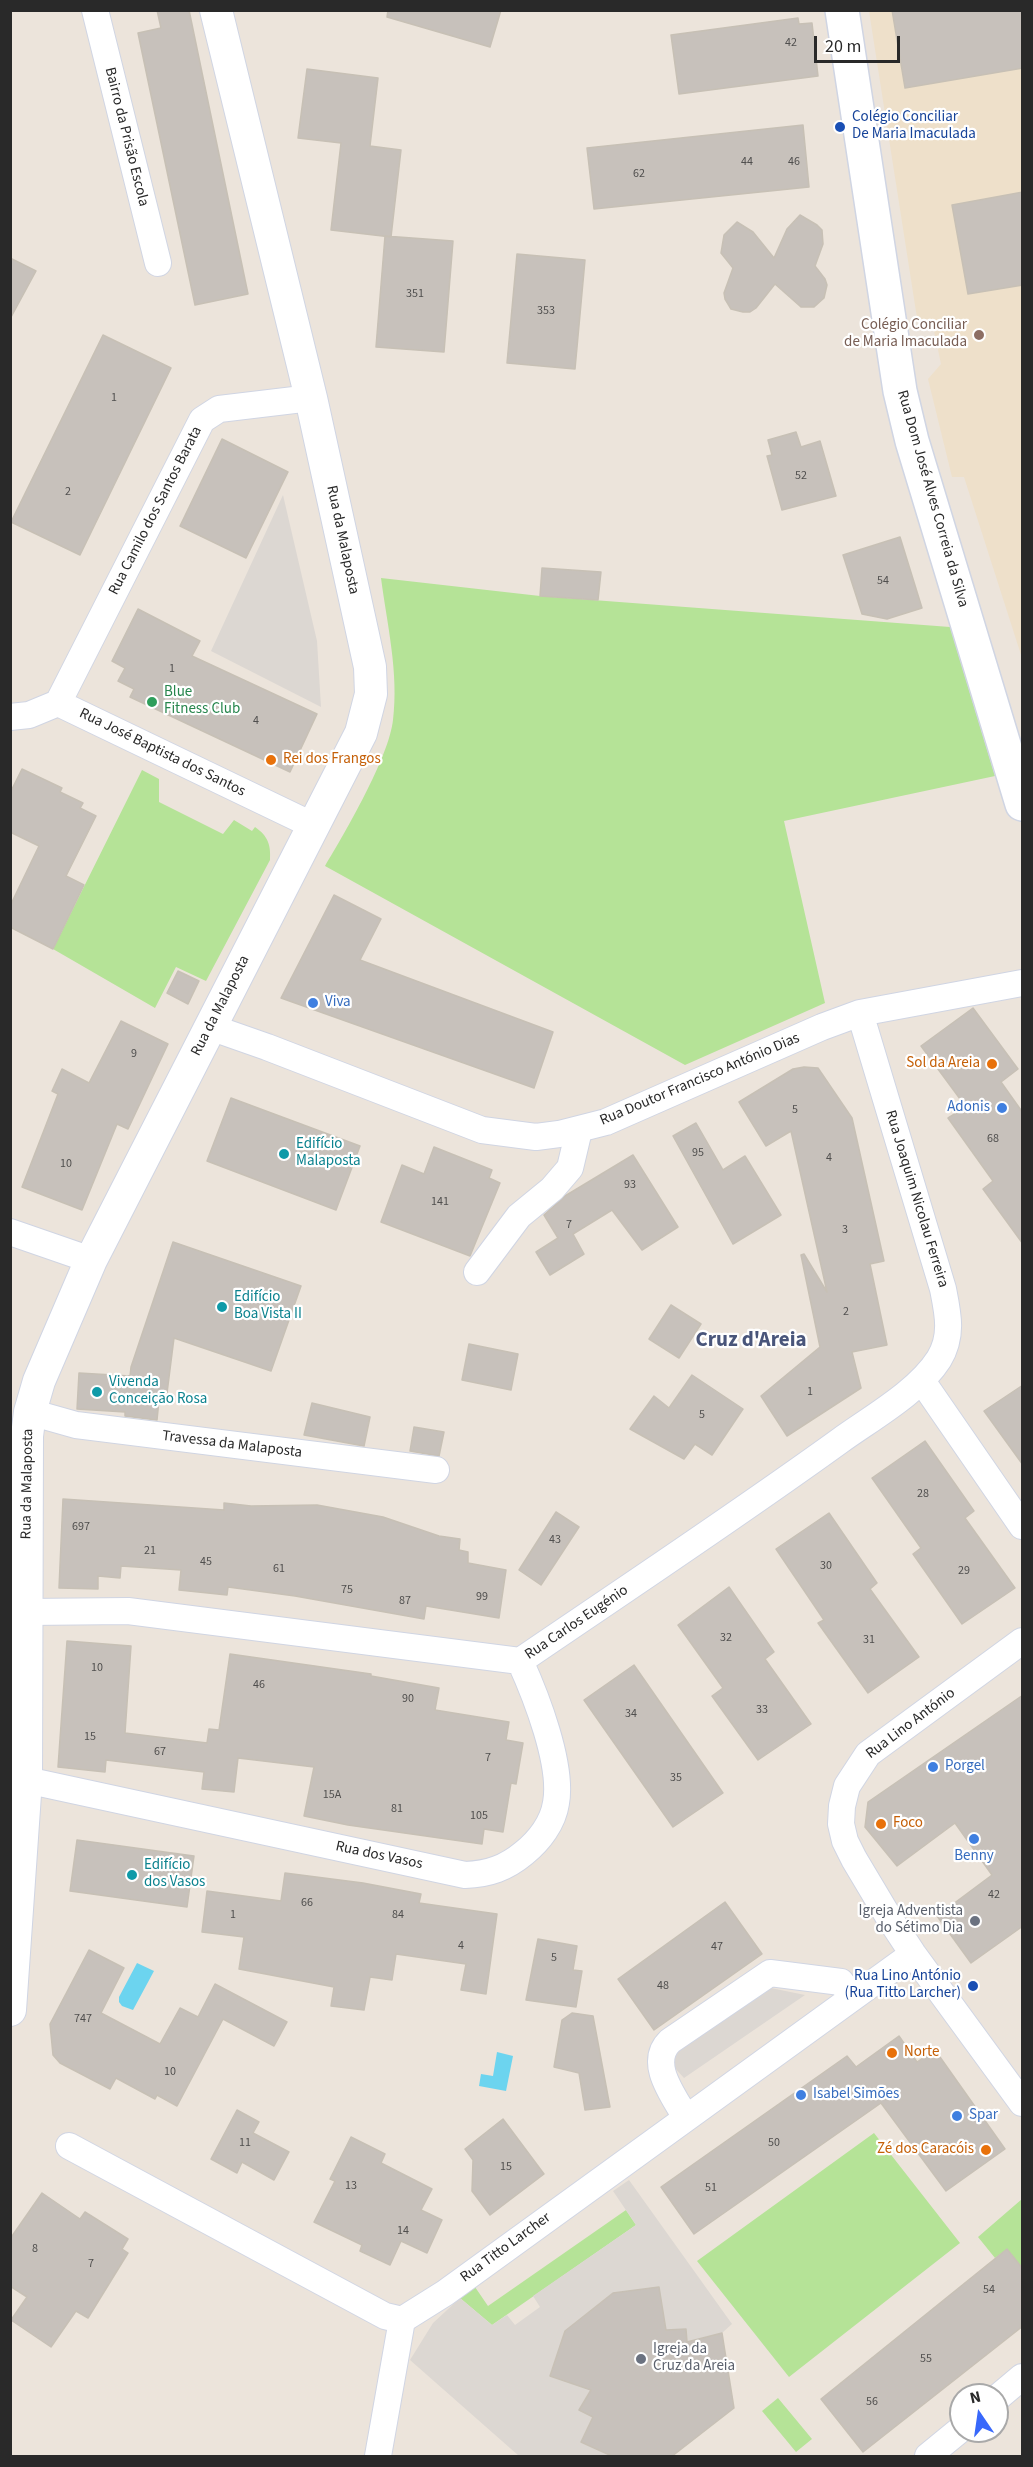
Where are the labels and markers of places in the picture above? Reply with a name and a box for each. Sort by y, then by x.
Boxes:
place label: Colégio Conciliar De Maria Imaculada [852,109,976,144]
marker: Colégio Conciliar De Maria Imaculada [833,120,847,134]
place label: Colégio Conciliar de Maria Imaculada [844,317,967,352]
marker: Colégio Conciliar de Maria Imaculada [972,328,986,342]
place label: Blue Fitness Club [164,684,240,719]
marker: Blue Fitness Club [145,695,159,709]
place label: Rei dos Frangos [283,751,381,769]
marker: Rei dos Frangos [264,753,278,767]
place label: Viva [325,994,351,1012]
marker: Viva [306,996,320,1010]
place label: Sol da Areia [906,1055,980,1073]
marker: Sol da Areia [985,1057,999,1071]
place label: Adonis [947,1099,990,1117]
marker: Adonis [995,1101,1009,1115]
place label: Edifício Malaposta [296,1136,361,1171]
marker: Edifício Malaposta [277,1147,291,1161]
place label: Edifício Boa Vista II [234,1289,302,1324]
marker: Edifício Boa Vista II [215,1300,229,1314]
place label: Vivenda Conceição Rosa [109,1374,207,1409]
marker: Vivenda Conceição Rosa [90,1385,104,1399]
place label: Porgel [945,1758,985,1776]
marker: Porgel [926,1760,940,1774]
place label: Foco [893,1815,923,1833]
marker: Foco [874,1817,888,1831]
marker: Benny [967,1832,981,1846]
place label: Benny [954,1848,994,1866]
place label: Edifício dos Vasos [144,1857,205,1892]
marker: Edifício dos Vasos [125,1868,139,1882]
place label: Igreja Adventista do Sétimo Dia [859,1903,963,1938]
marker: Igreja Adventista do Sétimo Dia [968,1914,982,1928]
place label: Rua Lino António (Rua Titto Larcher) [845,1968,961,2003]
marker: Rua Lino António (Rua Titto Larcher) [966,1979,980,1993]
place label: Norte [904,2044,939,2062]
marker: Norte [885,2046,899,2060]
place label: Isabel Simões [813,2086,899,2104]
marker: Isabel Simões [794,2088,808,2102]
place label: Spar [969,2107,998,2125]
marker: Spar [950,2109,964,2123]
place label: Zé dos Caracóis [877,2141,974,2159]
marker: Zé dos Caracóis [979,2143,993,2157]
place label: Igreja da Cruz da Areia [653,2341,735,2376]
marker: Igreja da Cruz da Areia [634,2352,648,2366]

